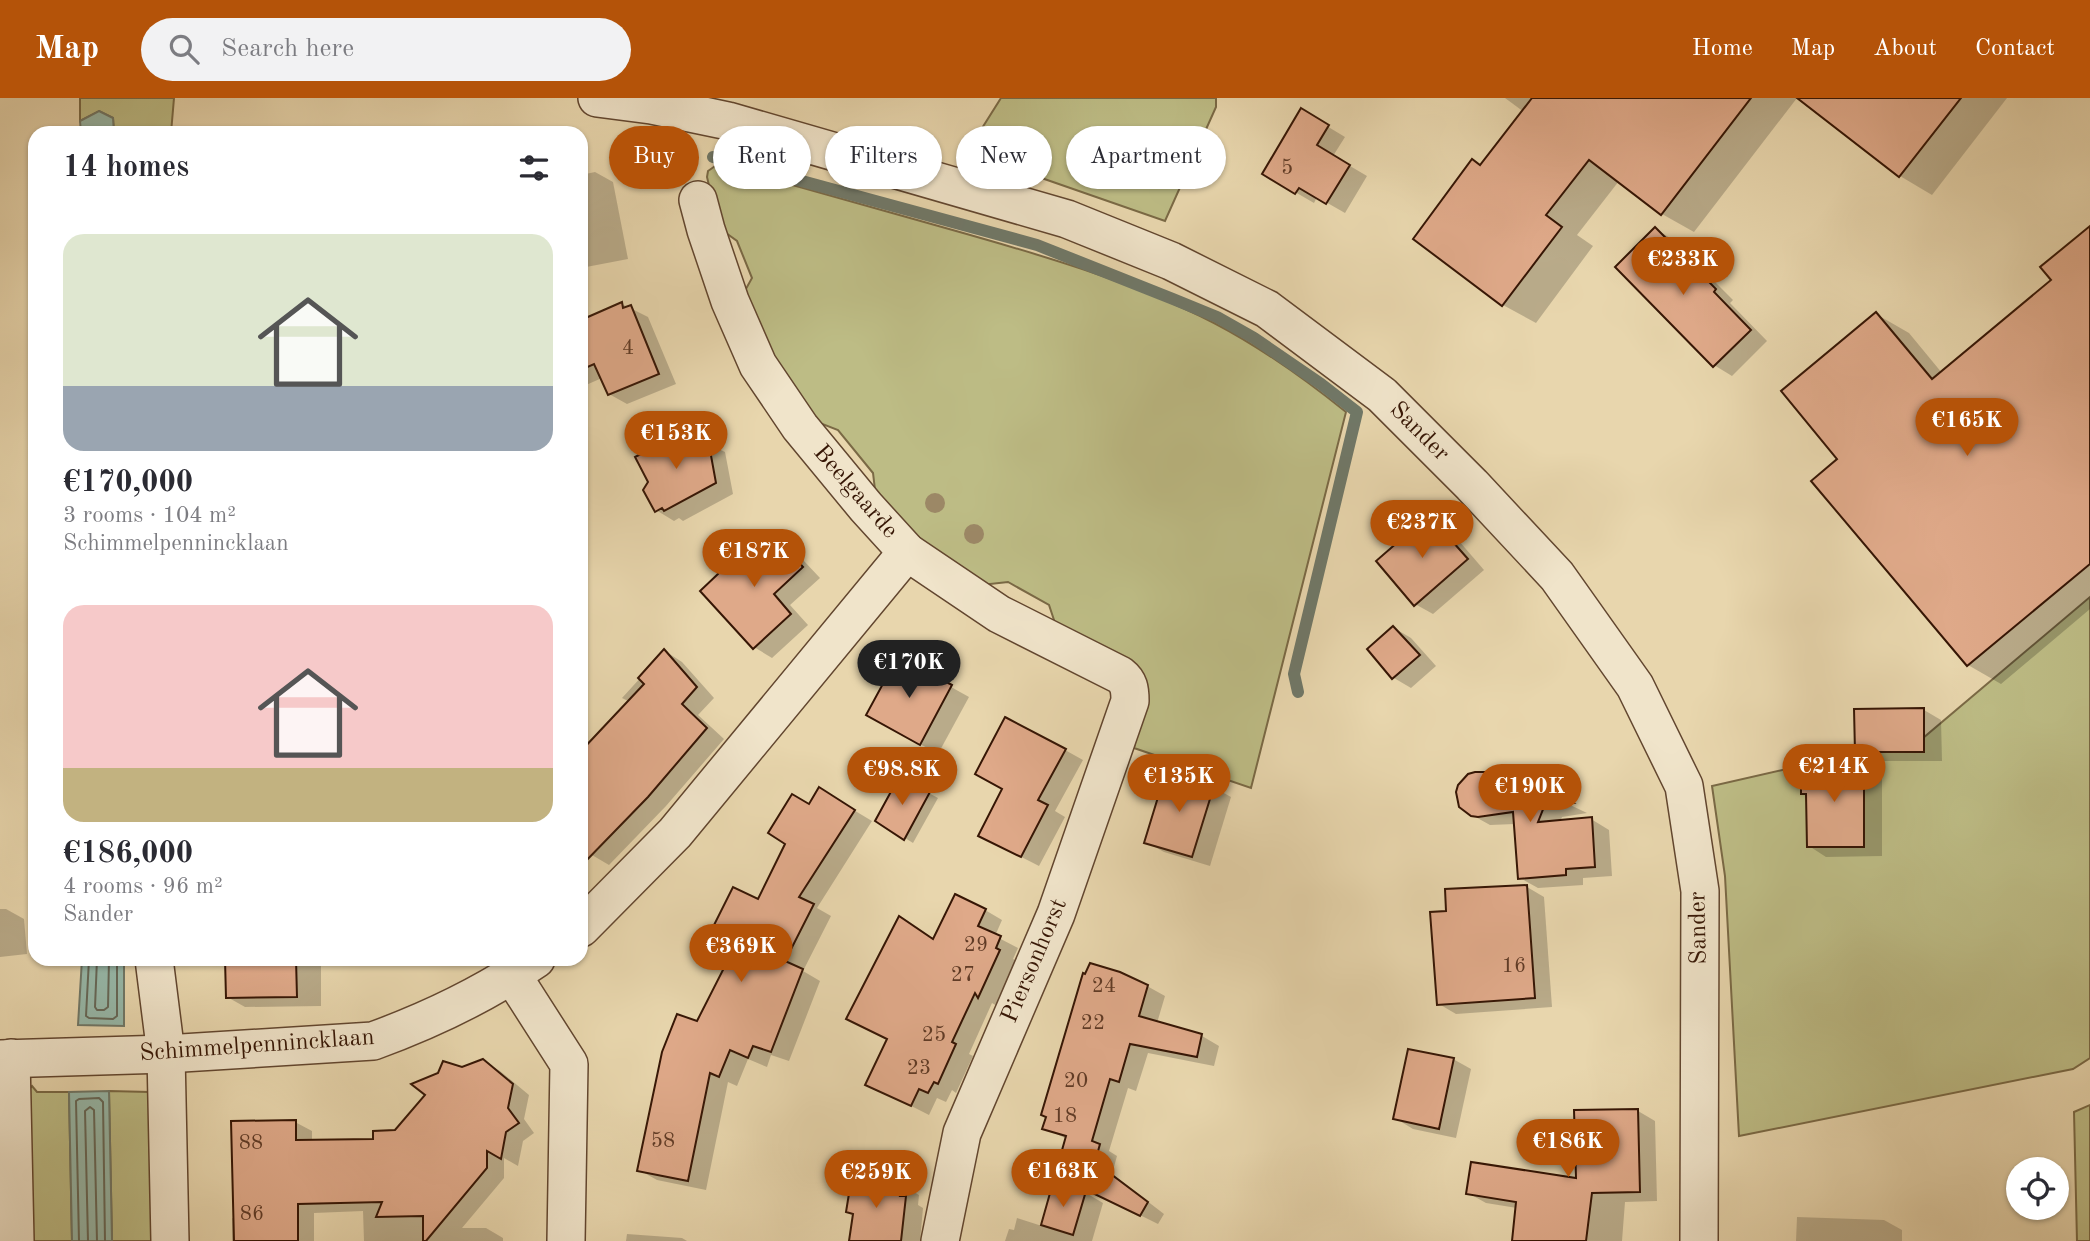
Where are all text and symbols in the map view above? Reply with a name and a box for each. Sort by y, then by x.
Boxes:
search box [141,18,631,81]
icon: search [165,30,203,68]
text: Map [35,33,99,66]
text: Search here [221,36,354,62]
text: Home [1692,37,1753,61]
text: Map [1791,37,1835,61]
text: About [1873,37,1937,61]
text: Contact [1975,37,2055,61]
chip: Buy [609,126,699,189]
chip: Rent [713,126,811,189]
chip: Filters [825,126,942,189]
chip: New [956,126,1052,189]
chip: Apartment [1066,126,1226,189]
icon: filters [515,149,553,187]
text: 14 homes [63,153,189,183]
house number: 5 [1281,158,1293,179]
pin: €233K [1634,238,1732,297]
text: €233K [1647,248,1719,271]
icon: home [245,279,371,405]
house number: 4 [622,338,634,359]
street label: Sander [1385,398,1453,466]
pin: €165K [1918,398,2016,458]
text: €165K [1931,409,2003,432]
pin: €153K [627,412,725,471]
text: €153K [640,422,712,445]
street label: Beelgaarde [808,441,902,543]
text: €170,000 [63,468,193,498]
pin: €237K [1373,500,1471,560]
text: 3 rooms · 104 m² [63,504,236,527]
text: €237K [1386,511,1458,534]
pin: €187K [705,530,803,589]
text: Schimmelpennincklaan [63,532,289,555]
text: €187K [718,540,790,563]
pin: €170K [860,640,958,700]
icon: home [245,650,371,776]
text: €170K [873,651,945,674]
pin: €214K [1785,744,1883,804]
pin: €98.8K [845,748,959,807]
pin: €135K [1130,754,1228,814]
text: €214K [1798,755,1870,778]
text: €98.8K [863,758,941,781]
pin: €190K [1481,764,1579,824]
text: €135K [1143,765,1215,788]
text: €190K [1494,775,1566,798]
text: €186,000 [63,839,193,869]
text: 4 rooms · 96 m² [63,875,223,898]
street label: Sander [1686,891,1712,965]
street label: Piersonhorst [998,895,1072,1027]
text: Sander [63,903,133,926]
pin: €369K [692,924,790,984]
text: €369K [705,935,777,958]
house number: 29 [964,935,988,956]
house number: 16 [1502,956,1526,977]
house number: 27 [951,965,975,986]
house number: 24 [1092,976,1116,997]
house number: 22 [1081,1013,1105,1034]
house number: 25 [922,1025,946,1046]
street label: Schimmelpennincklaan [139,1026,375,1066]
house number: 23 [907,1058,931,1079]
house number: 20 [1064,1071,1088,1092]
house number: 18 [1053,1106,1077,1127]
pin: €186K [1519,1119,1617,1179]
text: €186K [1532,1130,1604,1153]
house number: 58 [651,1131,675,1152]
house number: 88 [239,1133,263,1154]
pin: €259K [827,1150,925,1210]
pin: €163K [1014,1150,1112,1209]
map controls [2006,1157,2069,1220]
button: locate [2006,1157,2069,1220]
text: €163K [1027,1160,1099,1183]
text: €259K [840,1161,912,1184]
house number: 86 [240,1204,264,1225]

